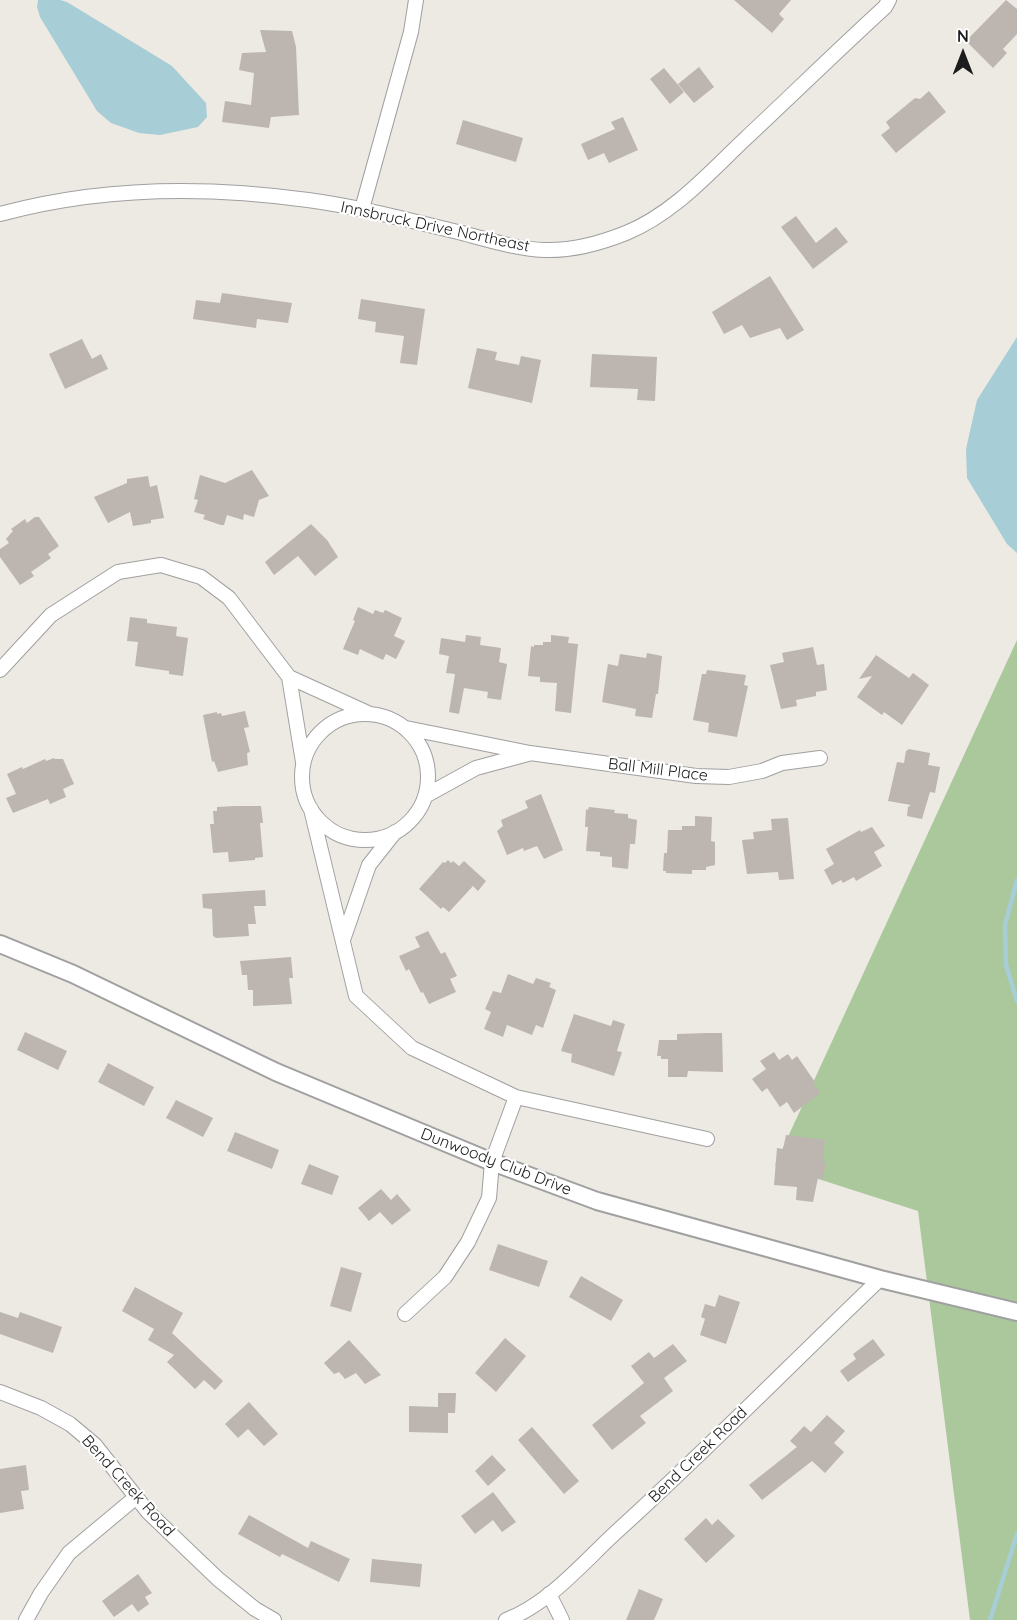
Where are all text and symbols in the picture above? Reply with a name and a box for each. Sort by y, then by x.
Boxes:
north arrow [933,24,993,84]
text: N [957,26,969,46]
street label: Innsbruck Drive Northeast [339,198,531,256]
street label: Ball Mill Place [607,754,709,786]
street label: Dunwoody Club Drive [418,1124,574,1200]
street label: Bend Creek Road [645,1403,751,1507]
street label: Bend Creek Road [77,1431,179,1541]

